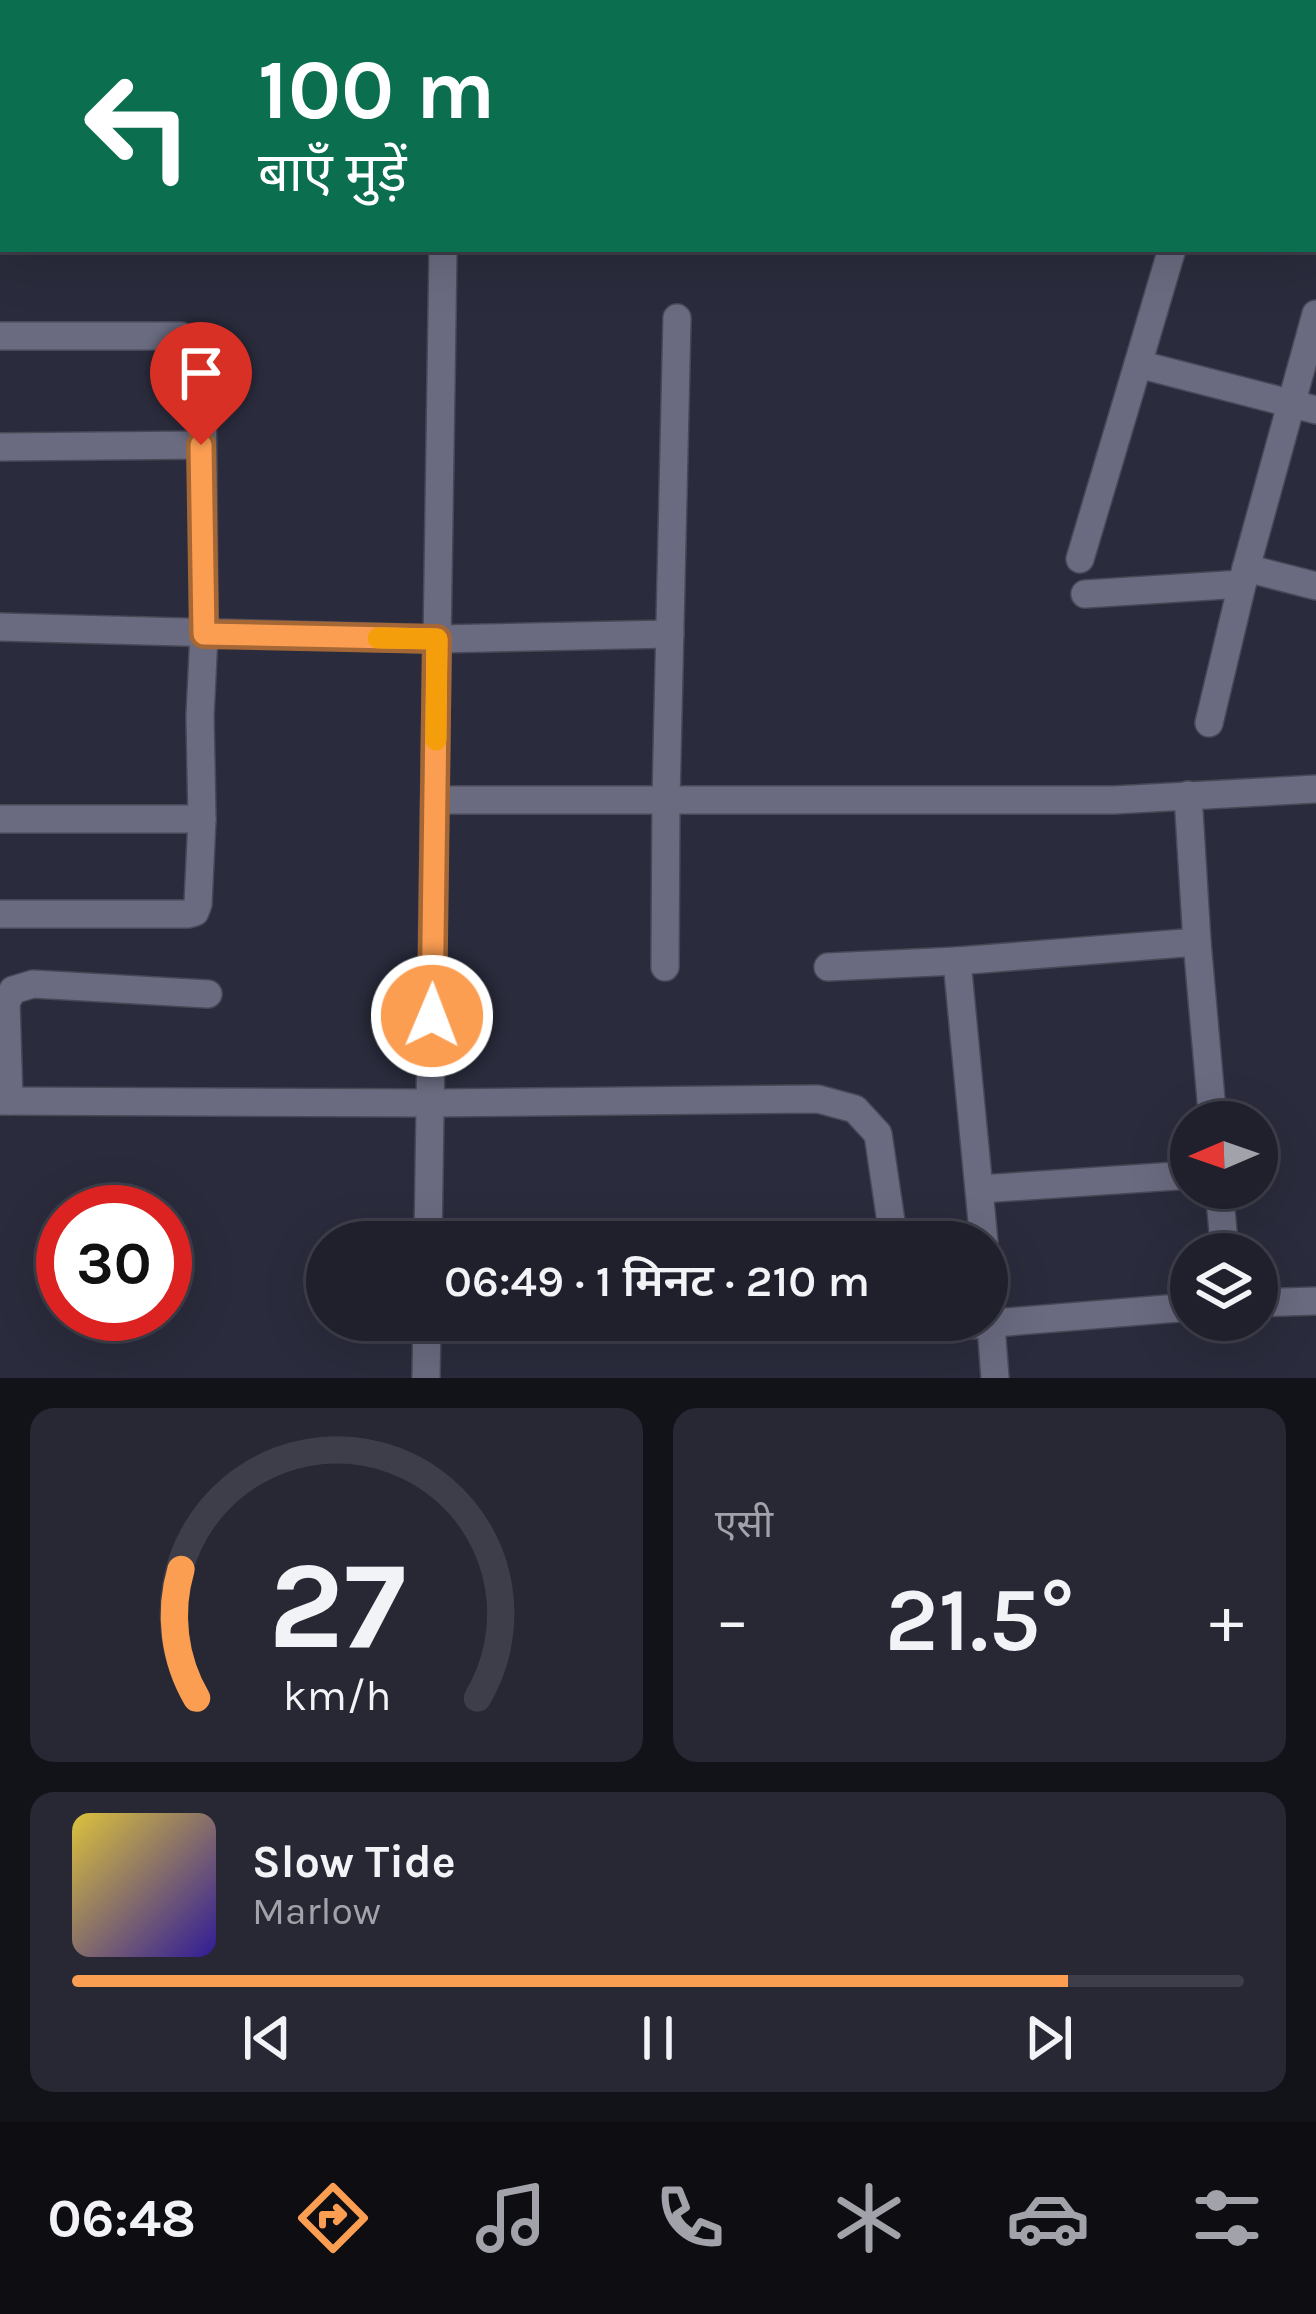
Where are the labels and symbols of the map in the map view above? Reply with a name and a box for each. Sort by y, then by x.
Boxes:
pin [150,322,252,445]
position arrow [369,953,495,1079]
north arrow [1170,1101,1278,1209]
speed limit sign: 30 [36,1185,192,1341]

